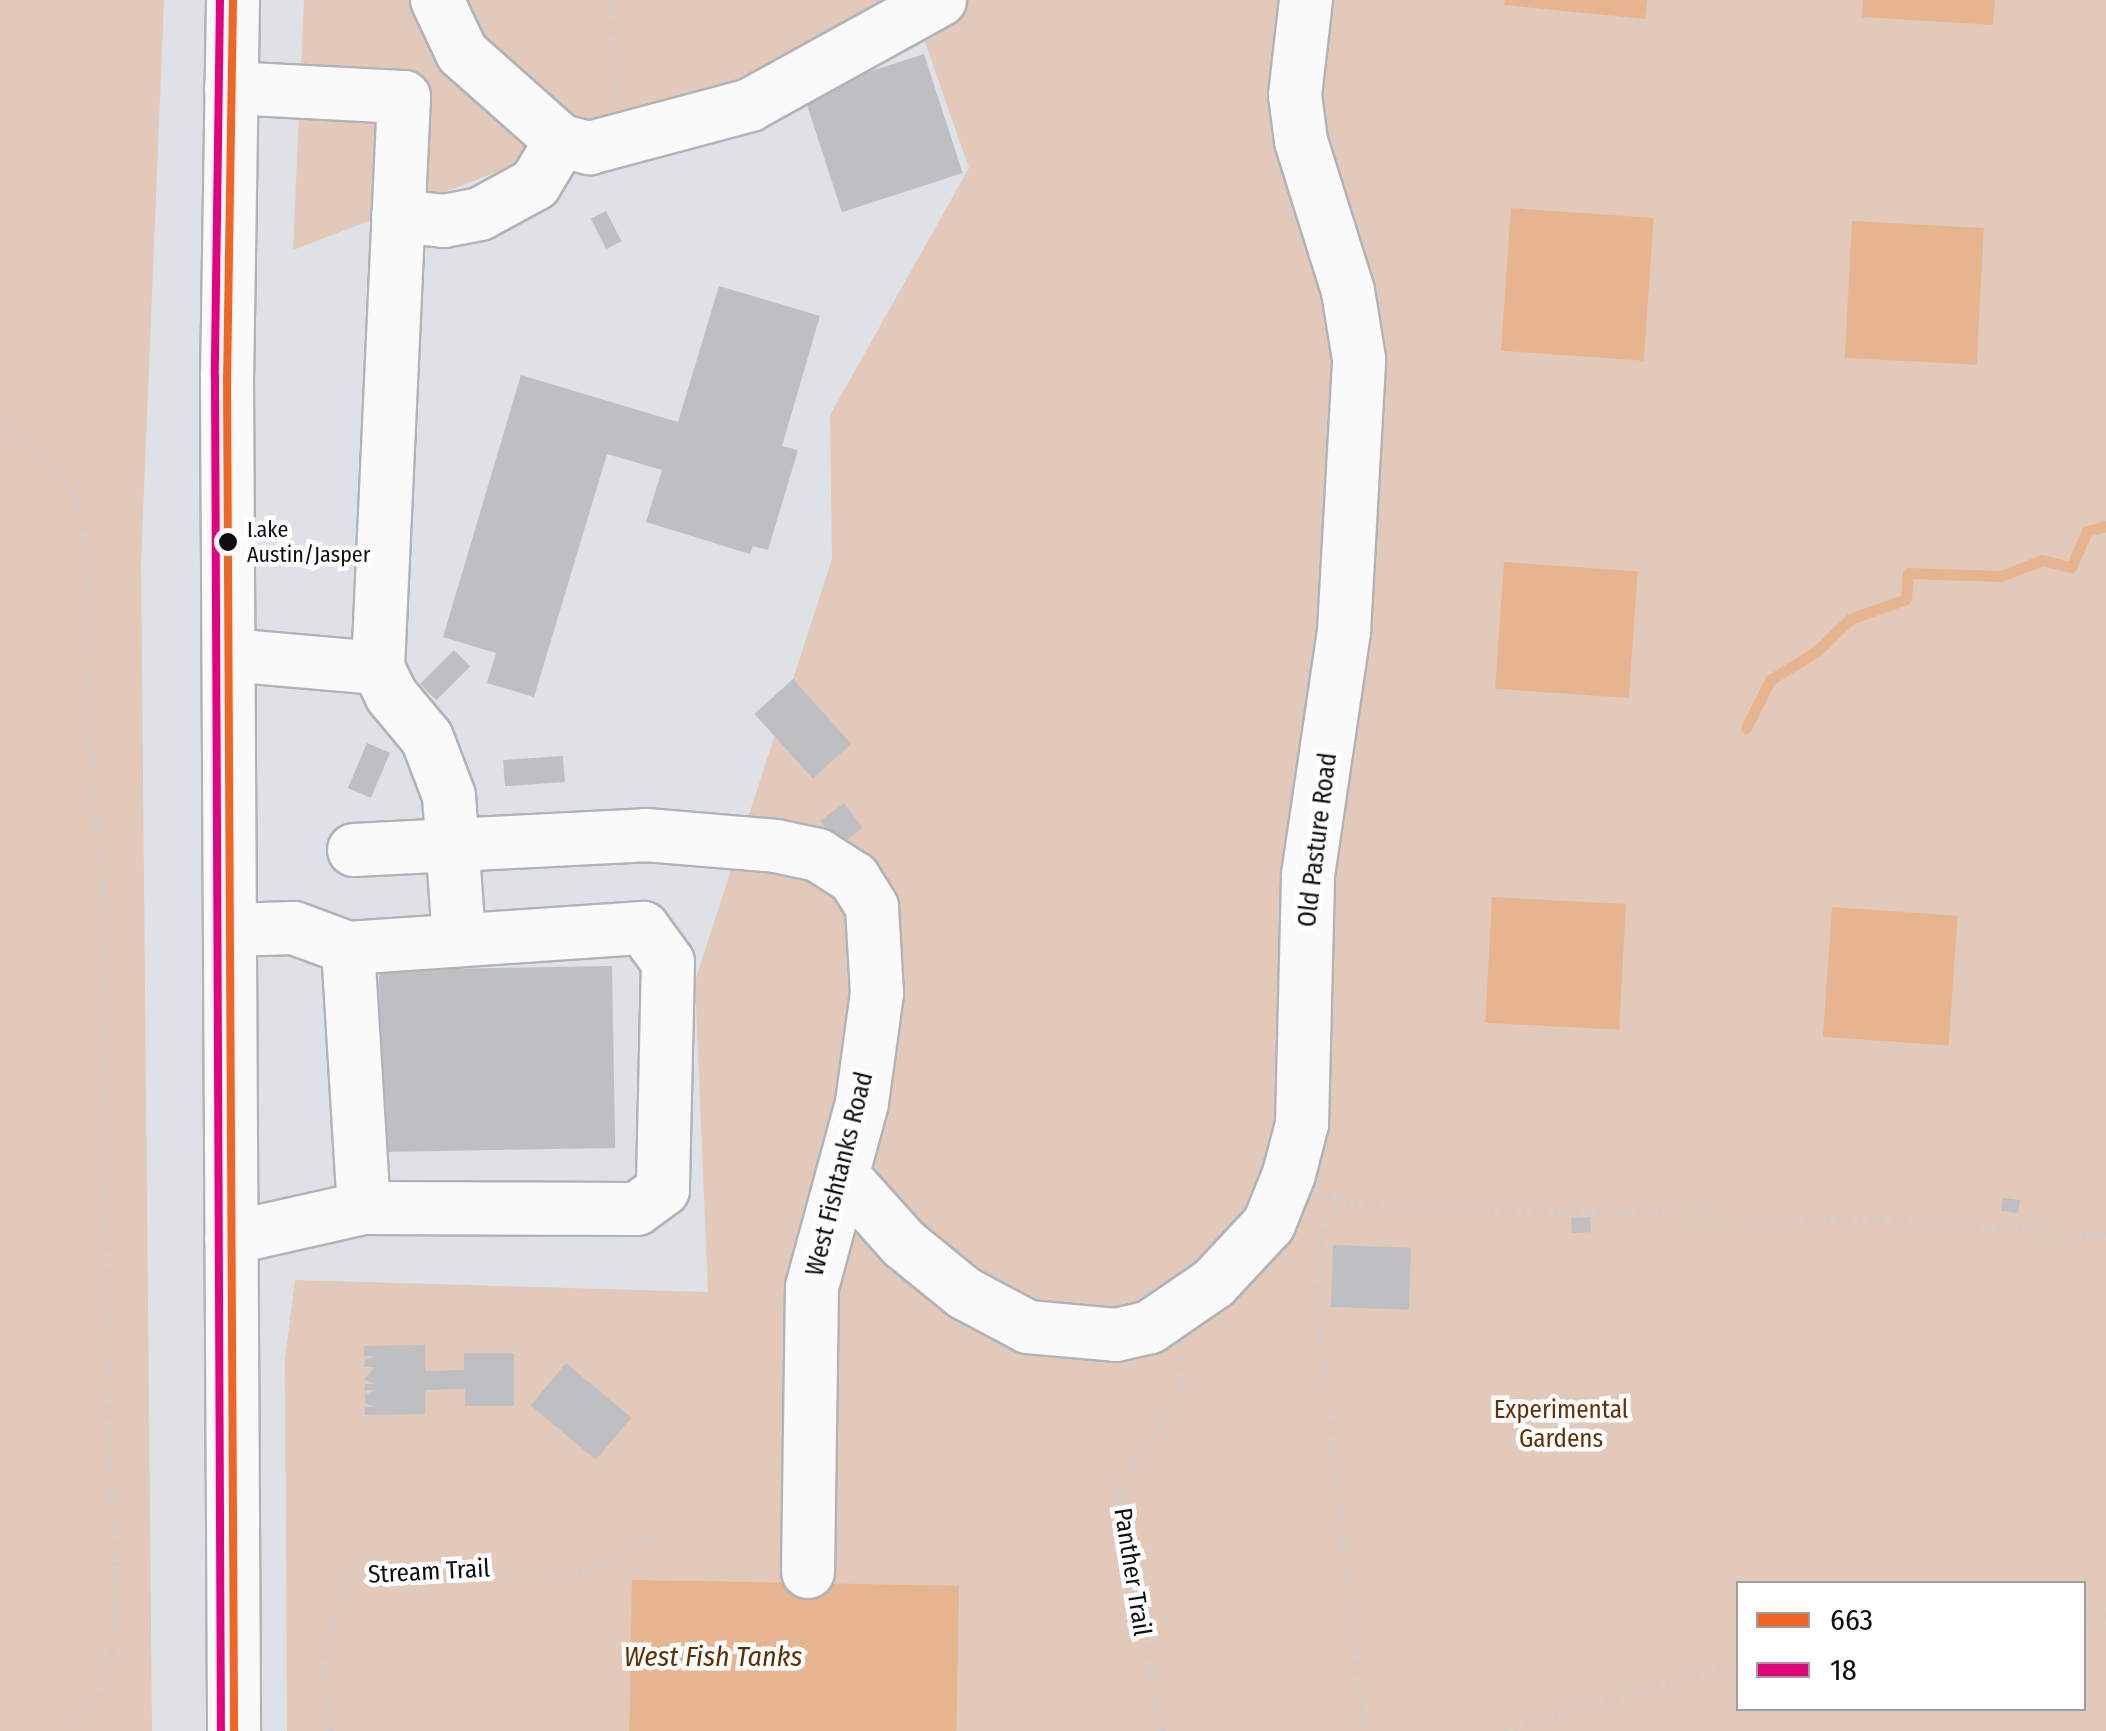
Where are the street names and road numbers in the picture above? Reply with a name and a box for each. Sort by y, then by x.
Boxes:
street label: Old Pasture Road [1292,751,1344,929]
street label: West Fishtanks Road [800,1069,880,1279]
street label: Panther Trail [1107,1506,1157,1638]
street label: Stream Trail [367,1554,491,1590]

